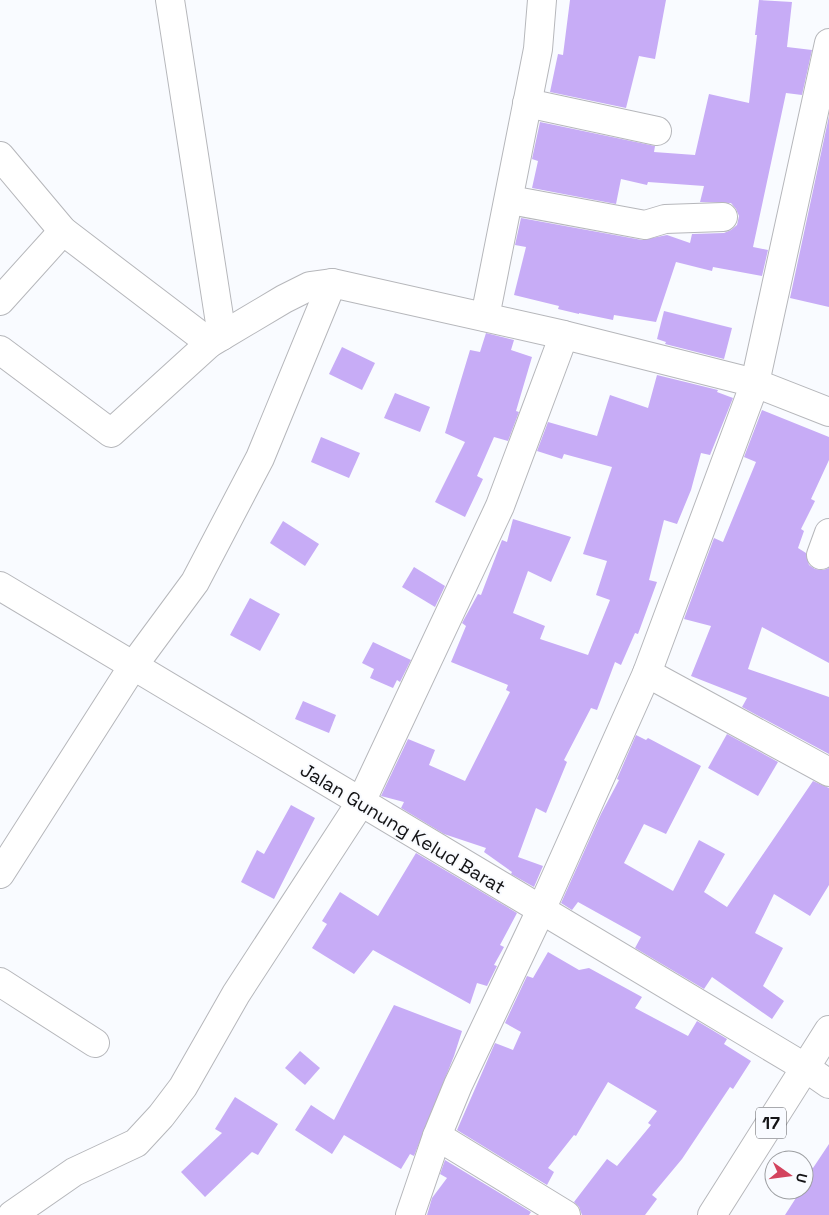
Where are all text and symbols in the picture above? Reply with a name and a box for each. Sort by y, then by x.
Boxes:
street label: Jalan Gunung Kelud Barat [296,757,510,900]
road number: 17 [756,1108,786,1138]
north arrow [764,1150,814,1200]
text: U [792,1171,811,1185]

